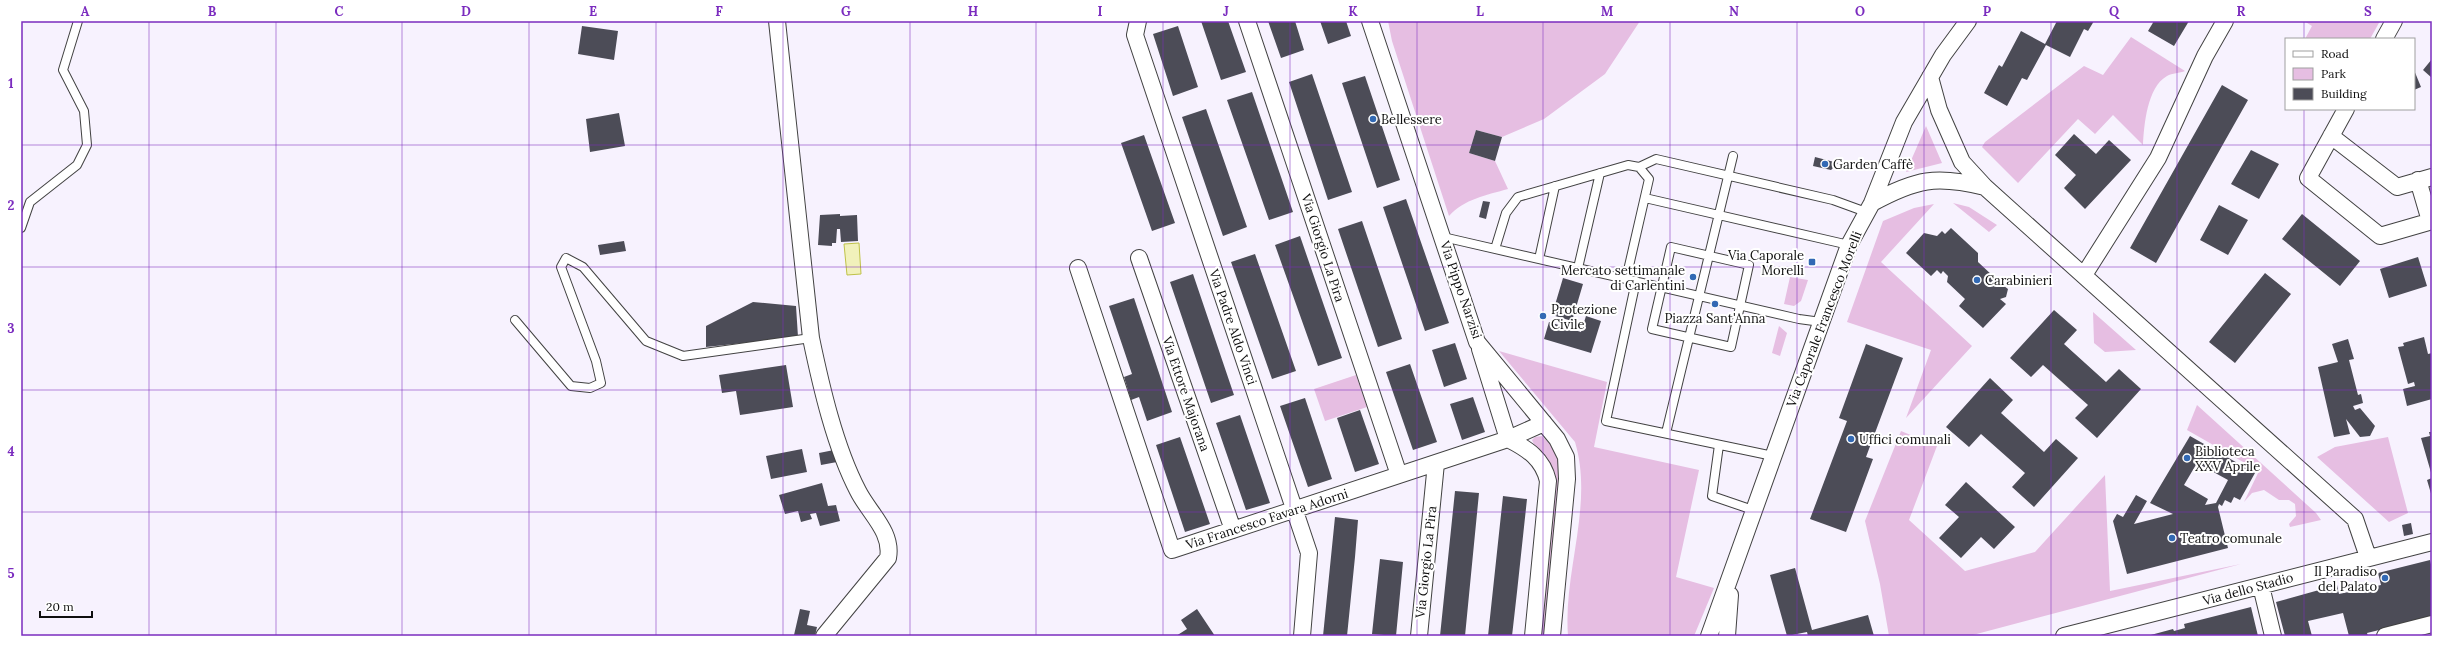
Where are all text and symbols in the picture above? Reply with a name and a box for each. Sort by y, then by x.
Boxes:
text: A [81,3,90,20]
text: B [208,3,217,20]
text: C [335,3,344,20]
text: D [461,3,471,20]
text: E [589,3,597,20]
text: F [715,3,723,20]
text: G [841,3,851,20]
text: H [968,3,978,20]
text: I [1097,3,1103,20]
text: J [1223,3,1229,20]
text: K [1348,3,1358,20]
text: L [1476,3,1484,20]
text: M [1601,3,1614,20]
text: N [1729,3,1739,20]
text: O [1855,3,1865,20]
text: P [1983,3,1992,20]
text: Q [2109,3,2120,20]
text: R [2237,3,2246,20]
text: S [2364,3,2372,20]
legend [2285,38,2415,110]
text: Road [2321,46,2349,61]
text: Park [2321,66,2347,81]
text: 1 [8,75,14,92]
text: Building [2321,86,2367,101]
place label: Bellessere [1381,111,1442,128]
marker: Bellessere [1368,114,1378,124]
place label: Garden Caffè [1833,156,1913,173]
marker: Garden Caffè [1820,159,1830,169]
street label: Via Giorgio La Pira [1297,191,1349,304]
text: 2 [8,197,15,214]
street label: Via Caporale Francesco Morelli [1782,228,1866,410]
street label: Via Pippo Narzisi [1436,238,1486,341]
place label: Via Caporale Morelli [1727,247,1804,279]
marker: Via Caporale Morelli [1807,257,1817,267]
place label: Mercato settimanale di Carlentini [1561,262,1685,294]
street label: Via Padre Aldo Vinci [1205,266,1261,387]
marker: Mercato settimanale di Carlentini [1688,272,1698,282]
place label: Carabinieri [1985,272,2052,289]
marker: Carabinieri [1972,275,1982,285]
marker: Piazza Sant'Anna [1710,299,1720,309]
place label: Protezione Civile [1551,301,1617,333]
place label: Piazza Sant'Anna [1664,310,1766,327]
marker: Protezione Civile [1538,311,1548,321]
text: 3 [7,320,15,337]
street label: Via Ettore Majorana [1158,333,1214,454]
place label: Uffici comunali [1859,431,1951,448]
marker: Uffici comunali [1846,434,1856,444]
text: 4 [7,443,15,460]
place label: Biblioteca XXV Aprile [2195,443,2260,475]
marker: Biblioteca XXV Aprile [2182,453,2192,463]
street label: Via Francesco Favara Adorni [1183,485,1351,554]
street label: Via Giorgio La Pira [1412,505,1440,620]
place label: Teatro comunale [2180,530,2282,547]
marker: Teatro comunale [2167,533,2177,543]
place label: Il Paradiso del Palato [2314,563,2377,595]
text: 5 [7,565,15,582]
street label: Via dello Stadio [2200,569,2296,610]
marker: Il Paradiso del Palato [2380,573,2390,583]
scale bar [40,593,92,619]
text: 20 m [46,599,74,614]

